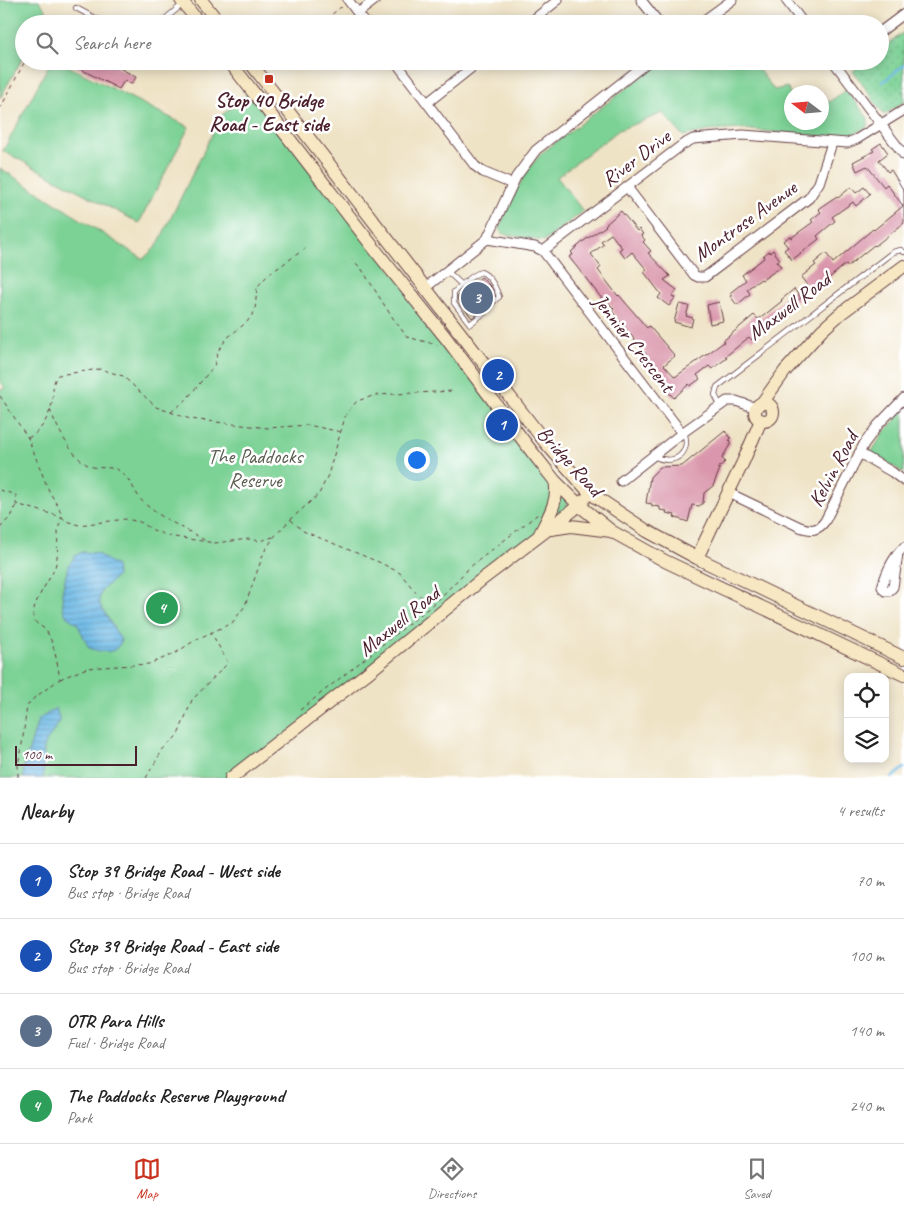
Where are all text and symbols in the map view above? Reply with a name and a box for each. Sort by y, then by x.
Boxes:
search box [15,15,889,70]
icon: search [33,29,61,57]
text: Search here [73,31,150,55]
marker: Stop 40 Bridge Road - East side [263,73,275,85]
north arrow [784,85,829,130]
place label: Stop 40 Bridge Road - East side [209,87,331,137]
street label: River Drive [597,122,677,192]
street label: Montrose Avenue [688,174,803,267]
street label: Maxwell Road [742,264,839,346]
pin: 3 [461,279,493,317]
street label: Jennier Crescent [587,288,682,399]
pin: 2 [482,356,514,394]
pin: 1 [486,406,518,444]
street label: Bridge Road [532,420,611,504]
street label: Kelvin Road [802,424,865,511]
park label: The Paddocks Reserve [208,443,304,493]
your location [404,447,430,473]
street label: Maxwell Road [353,578,448,662]
pin: 4 [146,589,178,627]
map controls [844,673,889,763]
button: locate [844,673,889,718]
button: layers [844,718,889,763]
scale bar [15,743,138,766]
text: 100 m [22,746,52,763]
text: Nearby [20,798,73,824]
text: 4 results [837,801,884,821]
text: Stop 39 Bridge Road - West side [67,859,280,883]
text: 1 [32,871,40,891]
text: 70 m [857,871,884,891]
text: Bus stop · Bridge Road [67,883,189,903]
text: Stop 39 Bridge Road - East side [67,934,278,958]
text: 2 [32,946,40,966]
text: 100 m [850,946,884,966]
text: Bus stop · Bridge Road [67,958,189,978]
text: OTR Para Hills [67,1009,163,1033]
text: 3 [32,1021,40,1041]
text: 140 m [850,1021,884,1041]
text: Fuel · Bridge Road [67,1033,164,1053]
text: The Paddocks Reserve Playground [67,1084,284,1108]
text: 4 [32,1096,40,1116]
text: 240 m [850,1096,884,1116]
text: Park [67,1108,92,1128]
tab: Map [133,1155,161,1202]
tab: Directions [428,1155,476,1202]
tab: Saved [743,1155,771,1202]

